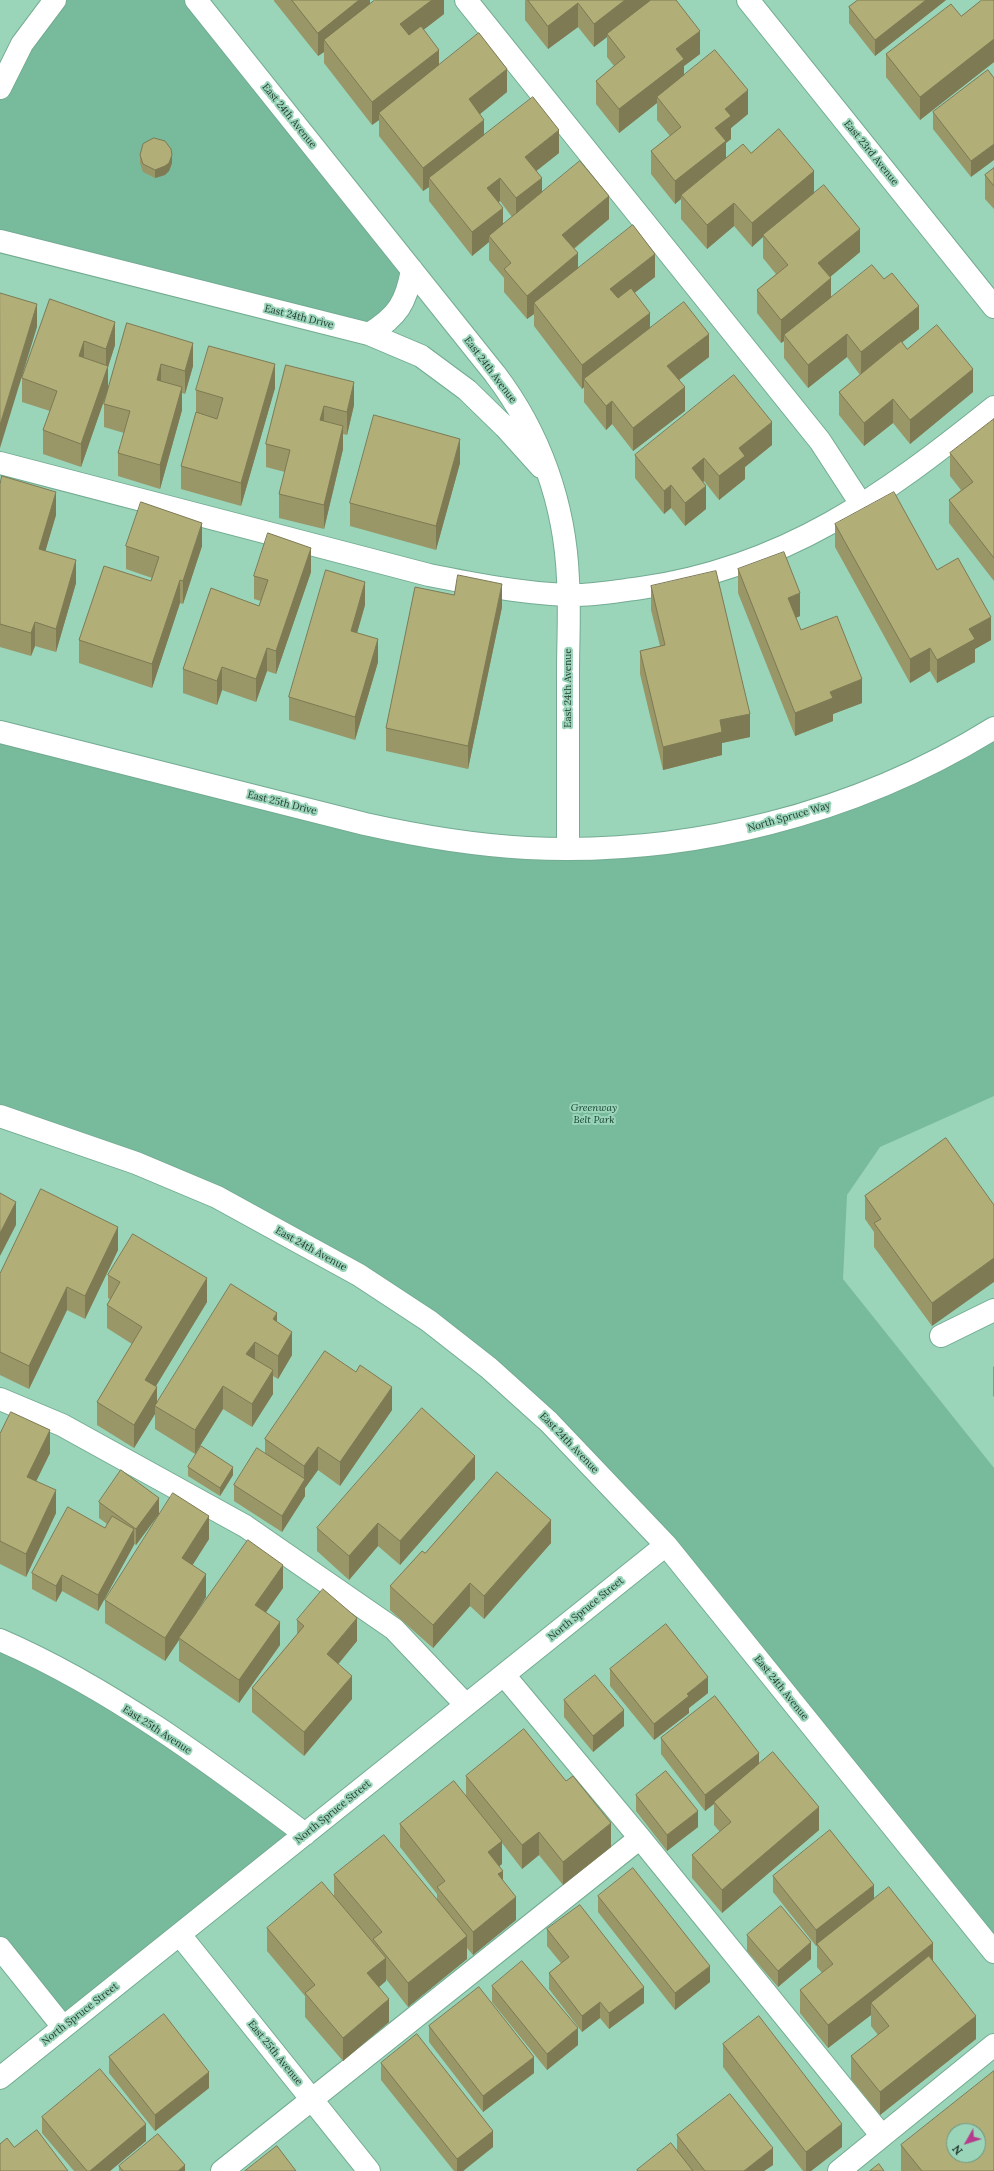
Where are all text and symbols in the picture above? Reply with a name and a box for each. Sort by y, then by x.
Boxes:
street label: East 24th Avenue [259,81,319,151]
street label: East 23rd Avenue [841,118,901,188]
street label: East 24th Drive [263,303,335,331]
street label: East 24th Avenue [461,335,519,405]
street label: East 24th Avenue [562,648,574,728]
street label: East 25th Drive [246,789,318,817]
street label: North Spruce Way [746,799,832,835]
park label: Greenway Belt Park [571,1102,617,1126]
street label: East 24th Avenue [273,1224,349,1274]
street label: East 24th Avenue [537,1410,601,1476]
street label: North Spruce Street [546,1575,626,1643]
street label: East 24th Avenue [751,1653,811,1723]
street label: East 25th Avenue [120,1703,194,1757]
street label: North Spruce Street [293,1778,373,1846]
street label: North Spruce Street [39,1980,121,2048]
street label: East 25th Avenue [245,2018,305,2088]
north arrow [946,2123,986,2163]
text: N [949,2142,966,2158]

